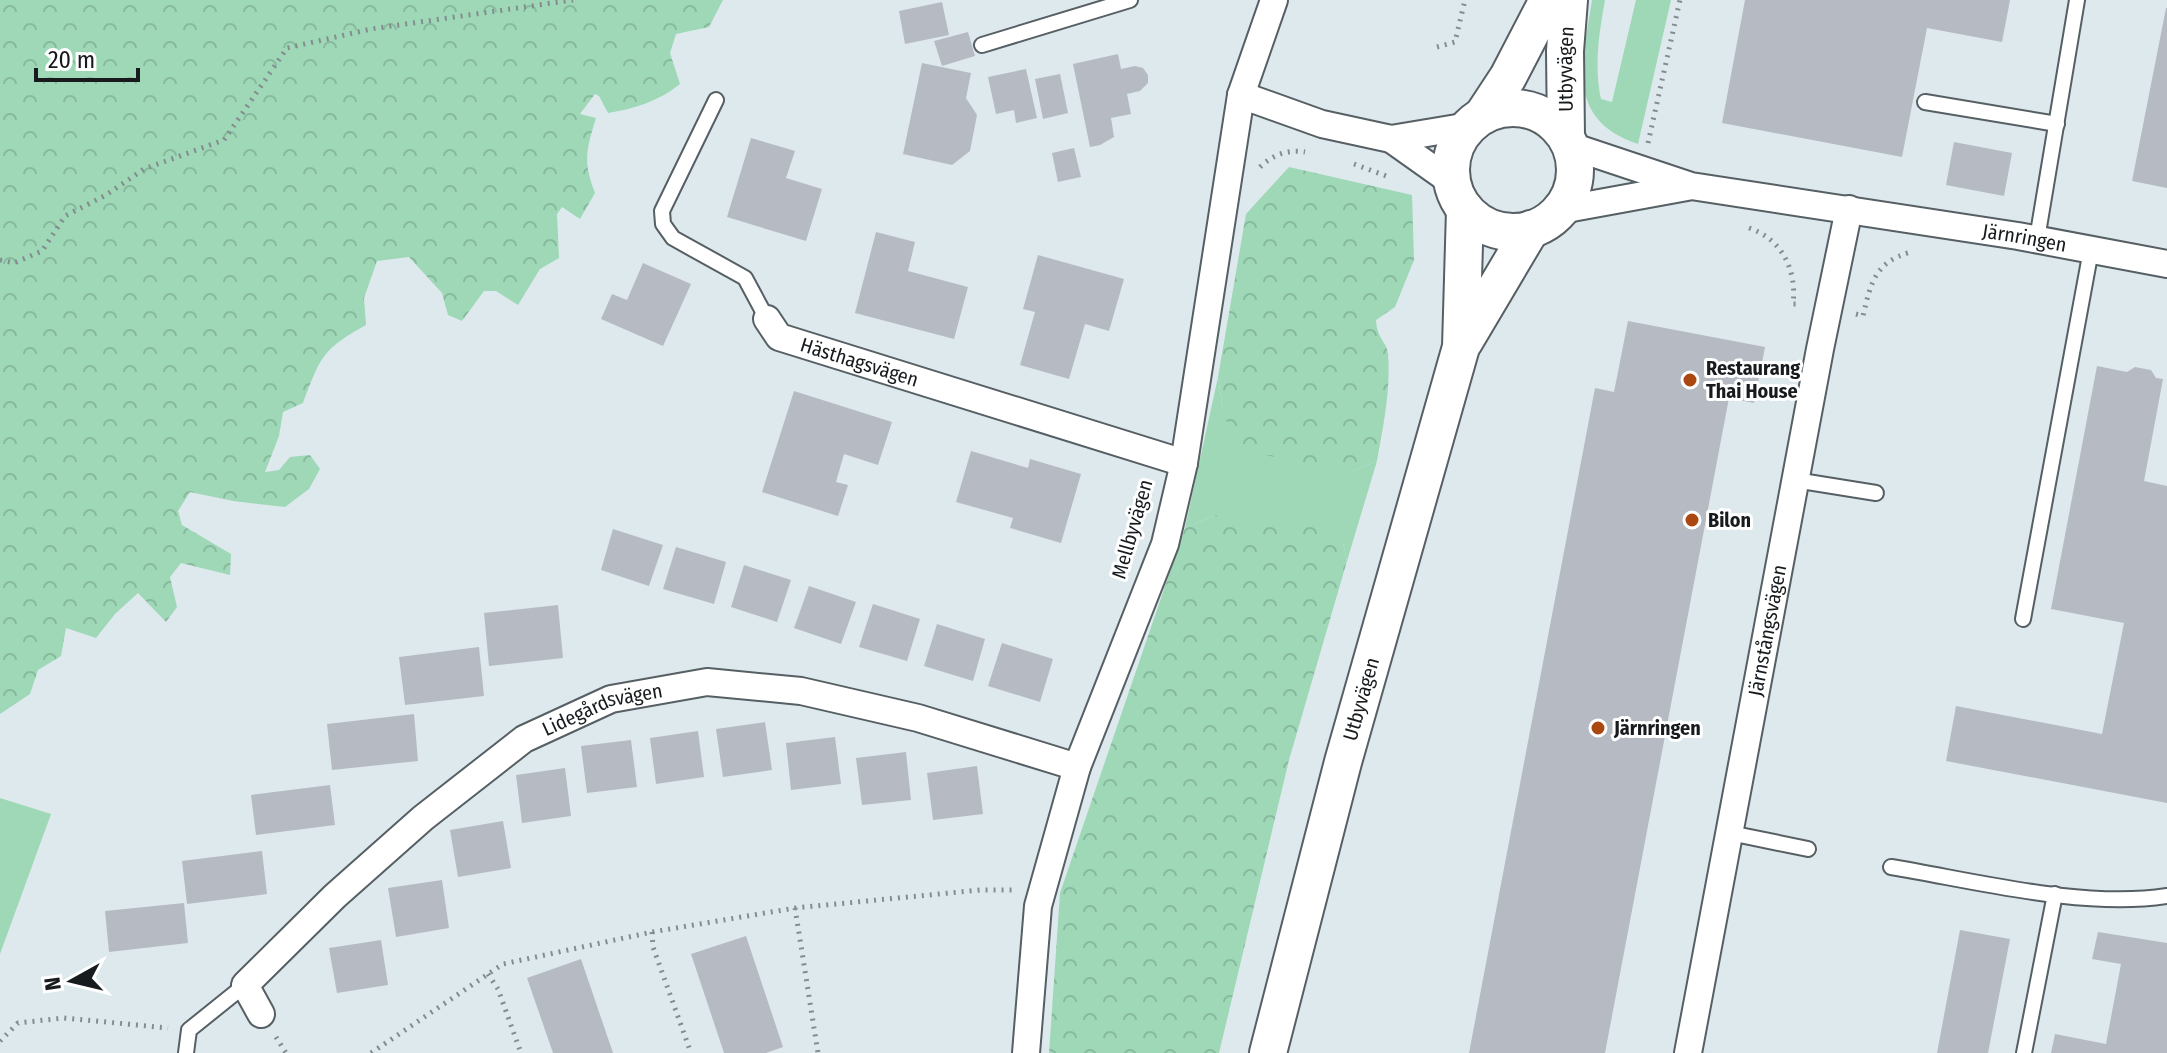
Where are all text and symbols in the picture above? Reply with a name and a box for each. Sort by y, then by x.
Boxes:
street label: Utbyvägen [1553,25,1579,112]
scale bar [36,32,138,82]
text: 20 m [48,46,95,74]
street label: Järnringen [1981,219,2069,257]
street label: Hästhagsvägen [798,332,922,392]
place label: Restaurang Thai House [1706,356,1800,403]
marker: Restaurang Thai House [1681,371,1699,389]
street label: Mellbyvägen [1106,477,1158,581]
place label: Bilon [1708,508,1751,532]
marker: Bilon [1683,511,1701,529]
street label: Järnstångsvägen [1743,563,1791,698]
street label: Utbyvägen [1338,655,1384,743]
street label: Lidegårdsvägen [538,678,664,741]
place label: Järnringen [1613,716,1701,740]
marker: Järnringen [1589,719,1607,737]
north arrow [32,941,112,1021]
text: N [38,975,67,992]

